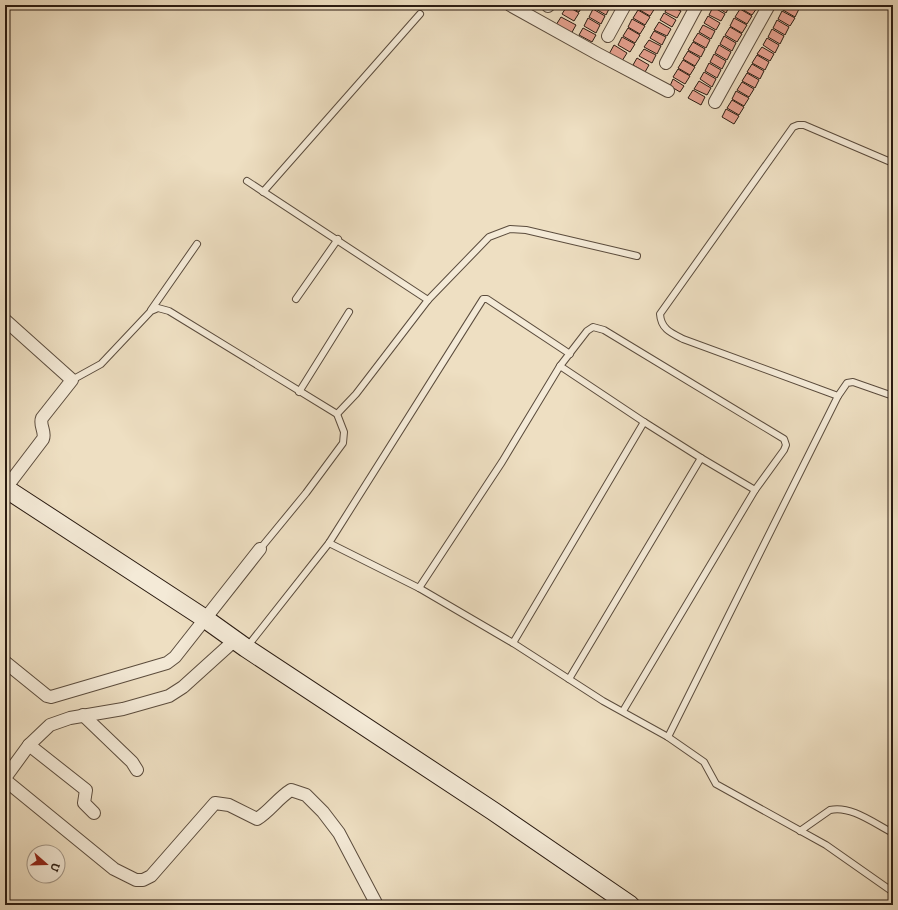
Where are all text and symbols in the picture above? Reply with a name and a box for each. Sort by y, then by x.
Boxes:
north arrow [26,844,66,884]
text: U [46,861,62,874]

